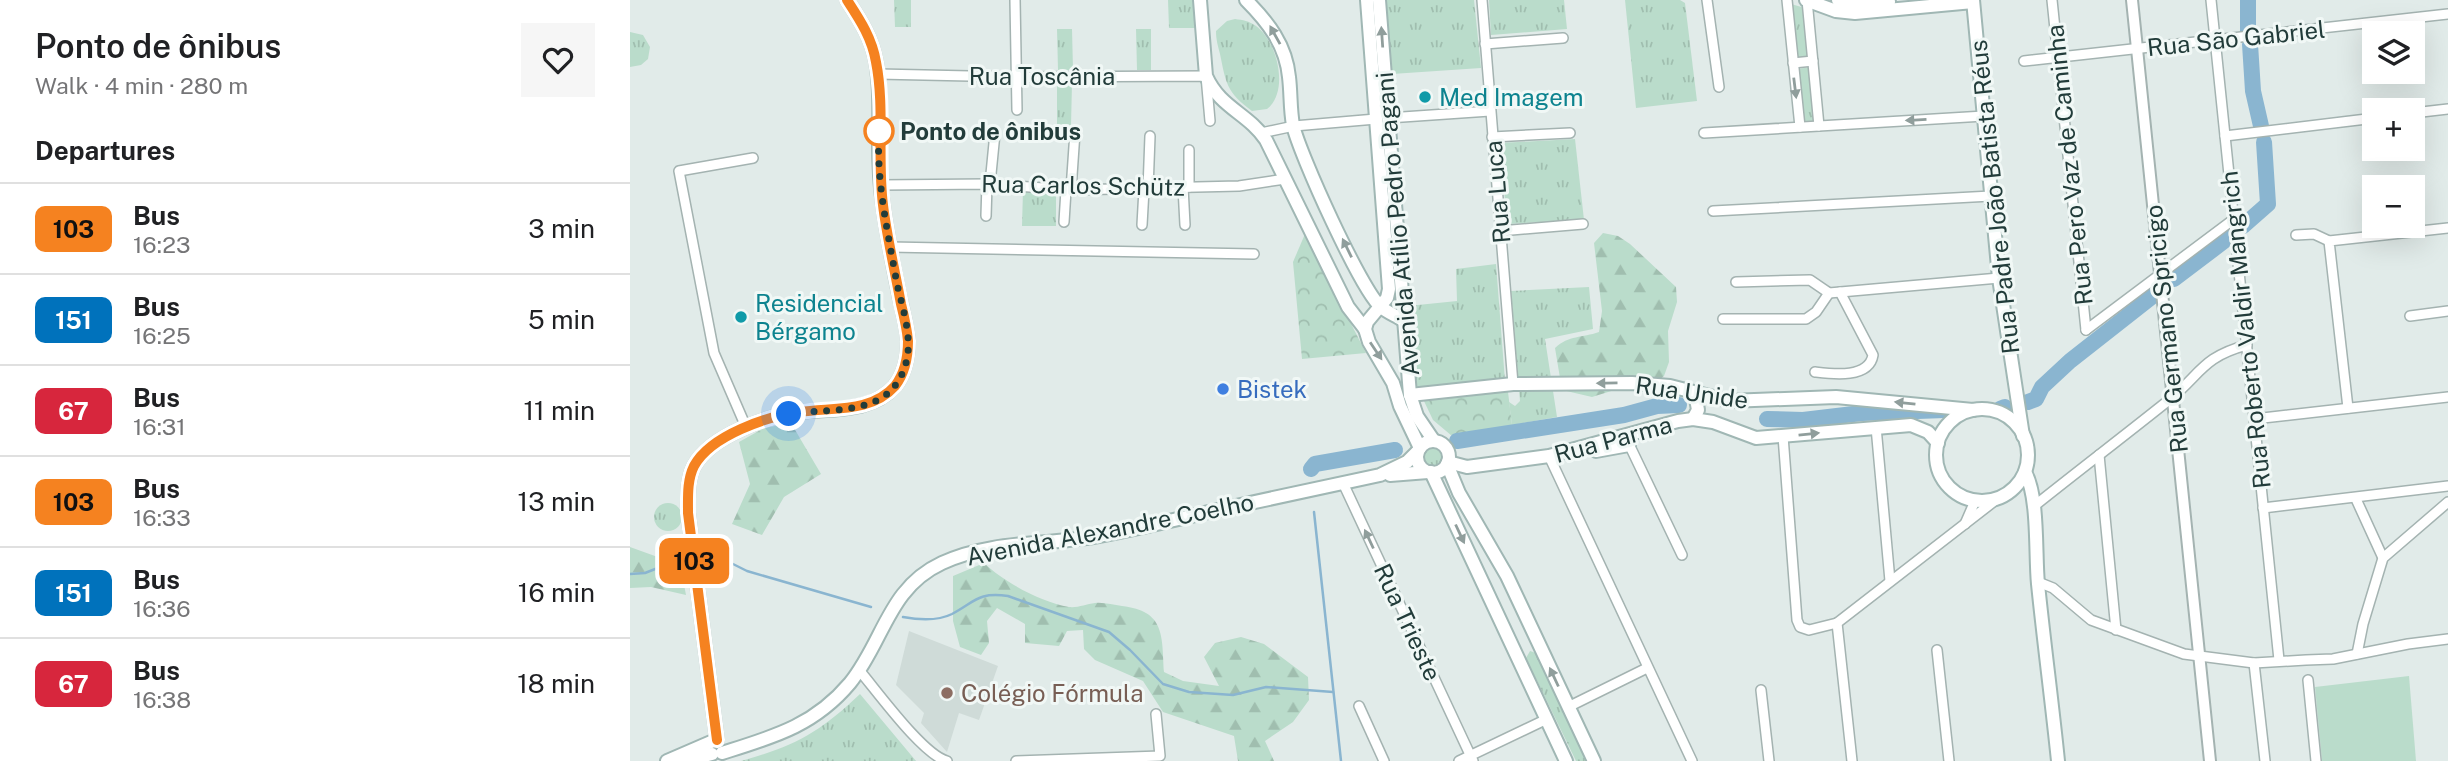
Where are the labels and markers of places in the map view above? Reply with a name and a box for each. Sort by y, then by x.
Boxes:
place label: Med Imagem [1439,83,1584,111]
marker: Med Imagem [1417,89,1433,105]
marker: Ponto de ônibus [864,116,894,146]
place label: Ponto de ônibus [900,117,1081,145]
place label: Residencial Bérgamo [755,289,884,345]
marker: Residencial Bérgamo [733,309,749,325]
place label: Bistek [1237,375,1307,403]
marker: Bistek [1215,381,1231,397]
place label: Colégio Fórmula [961,679,1144,707]
marker: Colégio Fórmula [939,685,955,701]

